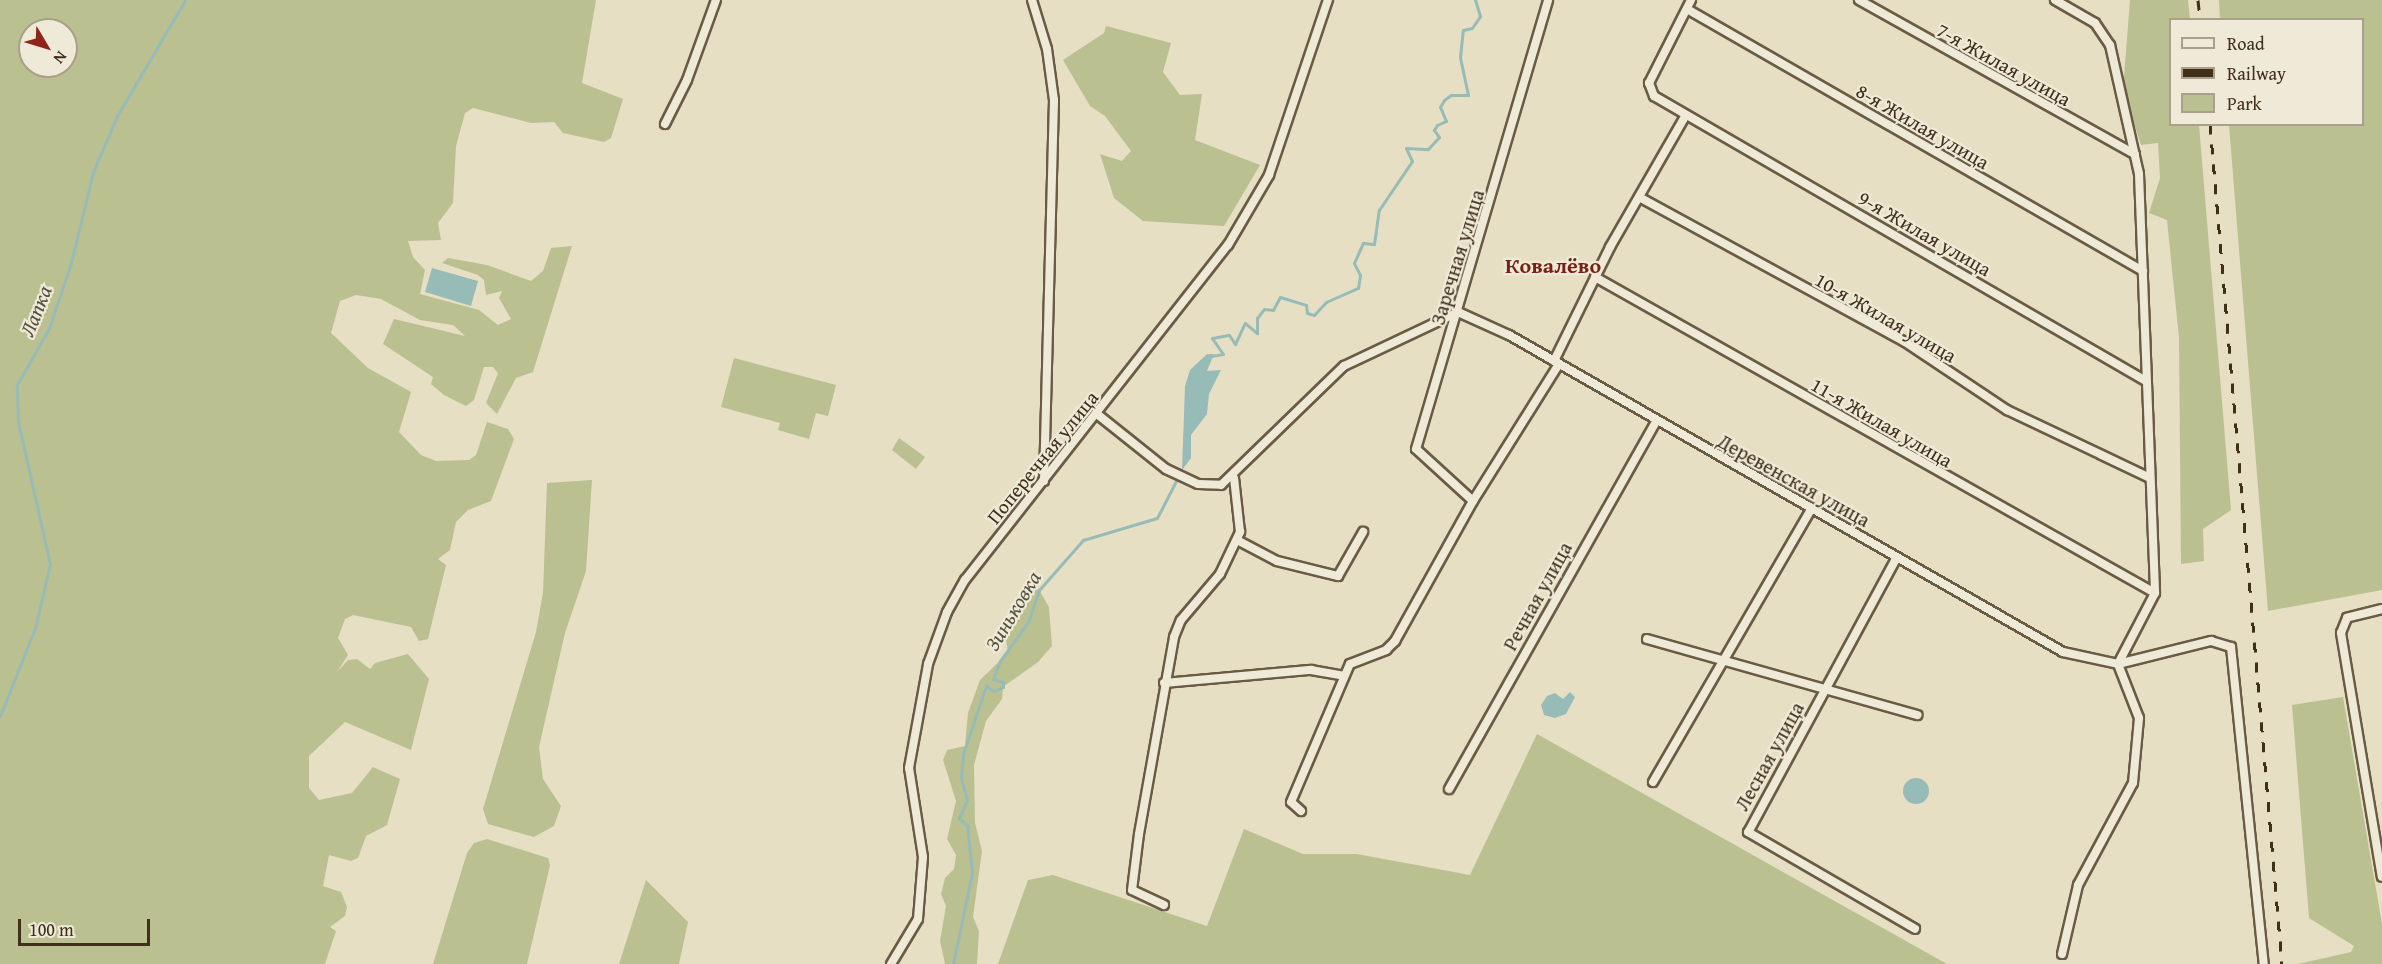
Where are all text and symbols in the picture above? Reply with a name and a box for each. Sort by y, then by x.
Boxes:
street label: 7-я Жилая улица [1933,17,2075,111]
north arrow [18,18,78,78]
legend [2169,18,2364,126]
text: Road [2227,30,2265,57]
text: N [48,46,73,69]
text: Railway [2227,60,2286,87]
street label: 8-я Жилая улица [1852,78,1994,174]
text: Park [2227,90,2262,117]
street label: 9-я Жилая улица [1854,185,1996,281]
street label: Заречная улица [1425,186,1489,328]
district label: Ковалёво [1505,253,1601,279]
street label: 10-я Жилая улица [1811,267,1961,367]
water label: Лапка [14,282,58,340]
street label: 11-я Жилая улица [1807,372,1957,472]
street label: Поперечная улица [981,386,1103,528]
street label: Деревенская улица [1714,428,1874,532]
street label: Речная улица [1497,537,1577,655]
water label: Зиньковка [979,567,1047,655]
street label: Лесная улица [1729,697,1809,815]
scale bar [21,907,153,945]
text: 100 m [29,916,74,943]

